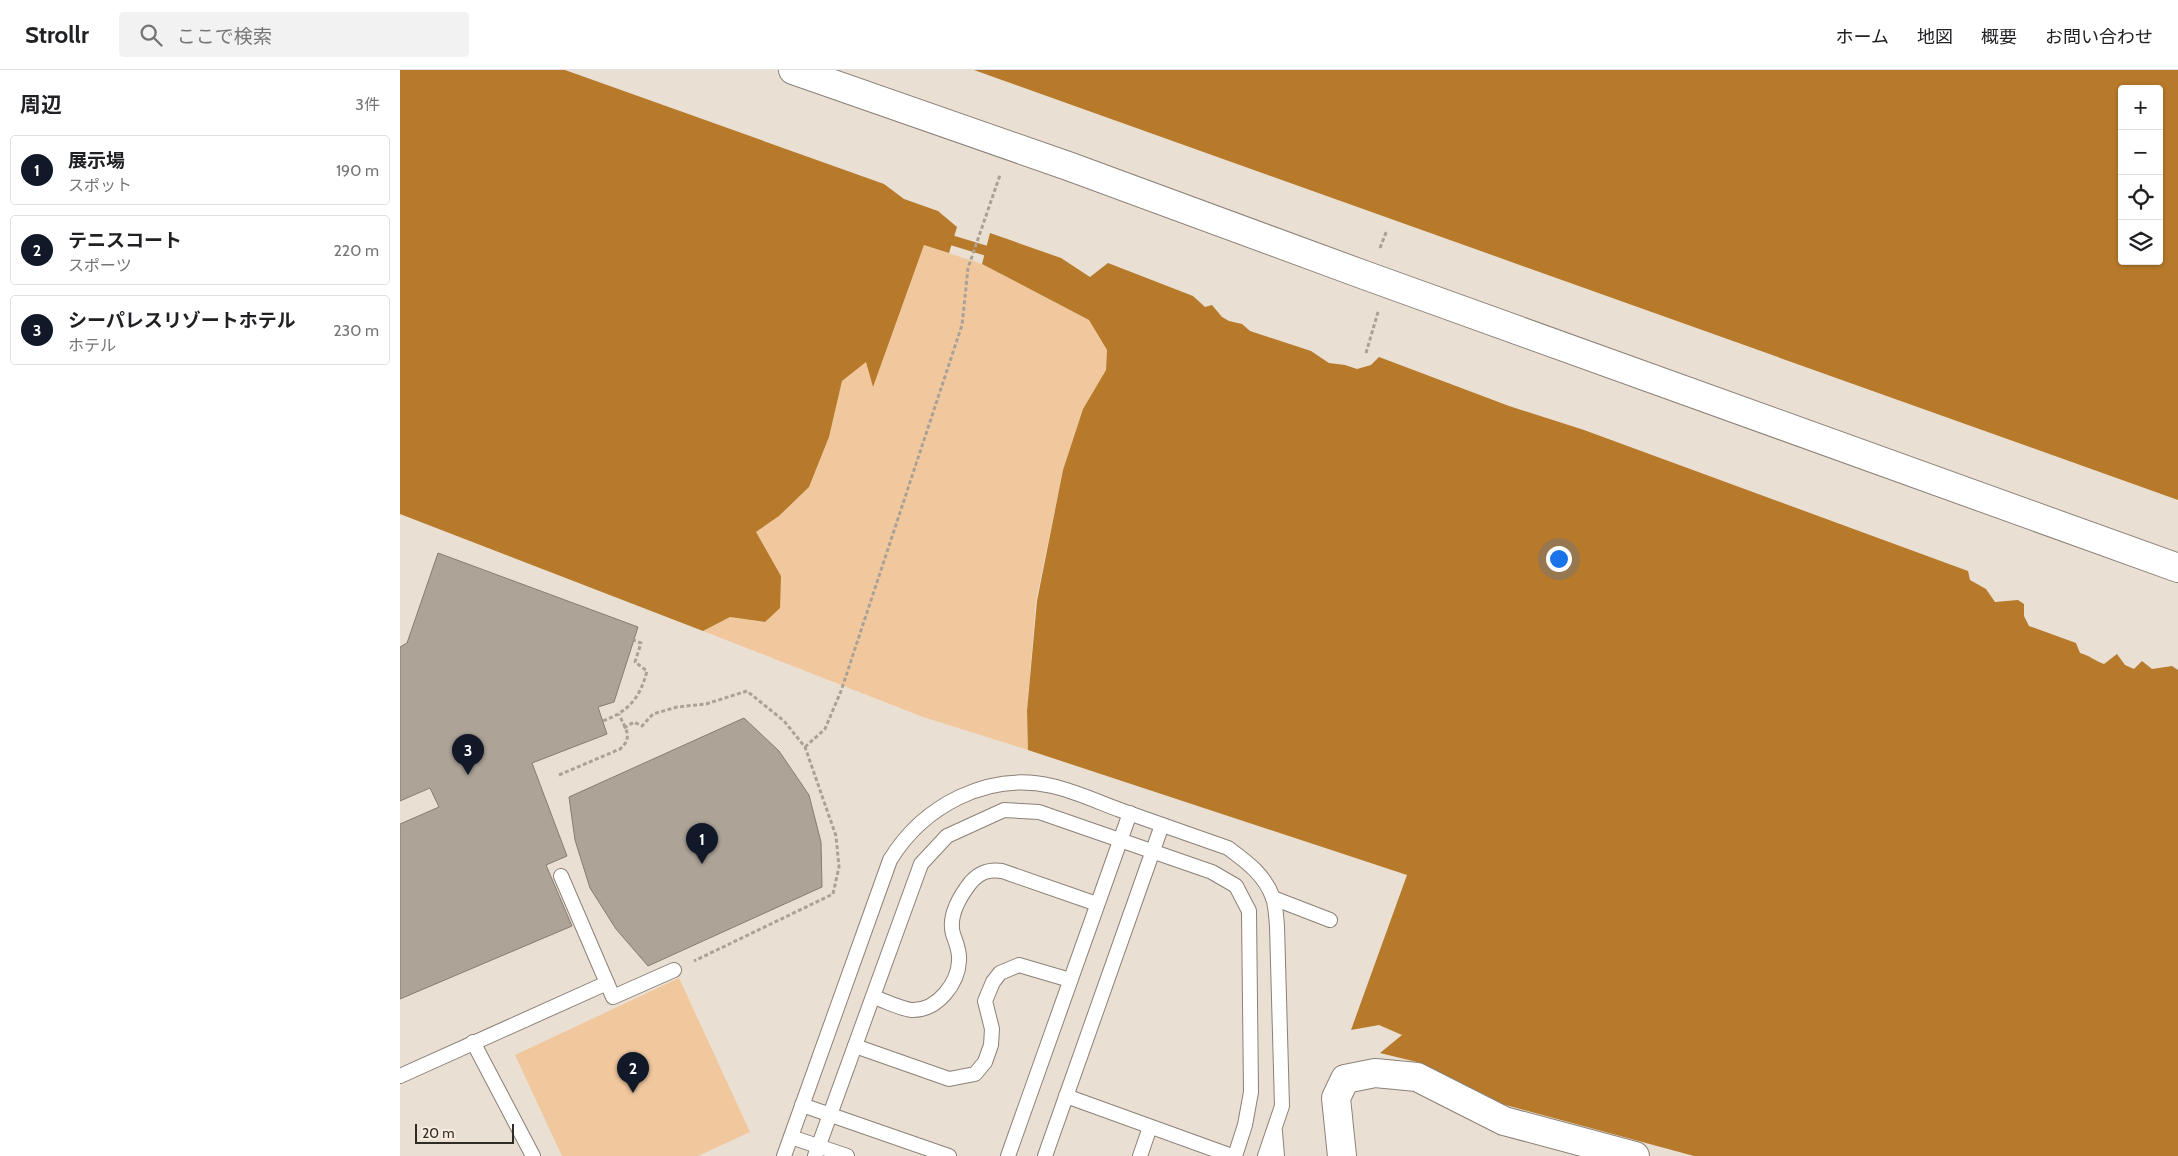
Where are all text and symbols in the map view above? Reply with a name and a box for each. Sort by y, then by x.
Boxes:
search box [119,12,469,57]
text: Strollr [25,20,89,49]
icon: search [137,21,165,49]
text: ここで検索 [177,25,272,48]
text: ホーム [1836,26,1889,48]
text: 地図 [1917,26,1953,48]
text: 概要 [1981,26,2017,48]
text: お問い合わせ [2045,26,2153,48]
map controls [2118,85,2163,265]
button: + [2118,85,2163,130]
text: 周辺 [20,92,62,117]
text: 3件 [355,95,380,114]
button: − [2118,130,2163,175]
text: 展示場 [68,149,125,172]
text: 1 [34,161,40,180]
text: 190 m [336,161,379,180]
button: locate [2118,175,2163,220]
text: スポット [68,176,132,195]
button: layers [2118,220,2163,265]
text: テニスコート [68,229,182,252]
text: 2 [33,241,41,260]
text: 220 m [333,241,379,260]
text: スポーツ [68,256,132,275]
text: シーパレスリゾートホテル [68,309,296,332]
text: 3 [33,321,41,340]
text: 230 m [333,321,379,340]
text: ホテル [68,336,116,355]
your location [1546,546,1572,572]
pin: 3 [452,734,484,775]
pin: 1 [686,823,718,864]
pin: 2 [617,1052,649,1093]
scale bar [415,1121,514,1144]
text: 20 m [422,1124,455,1142]

